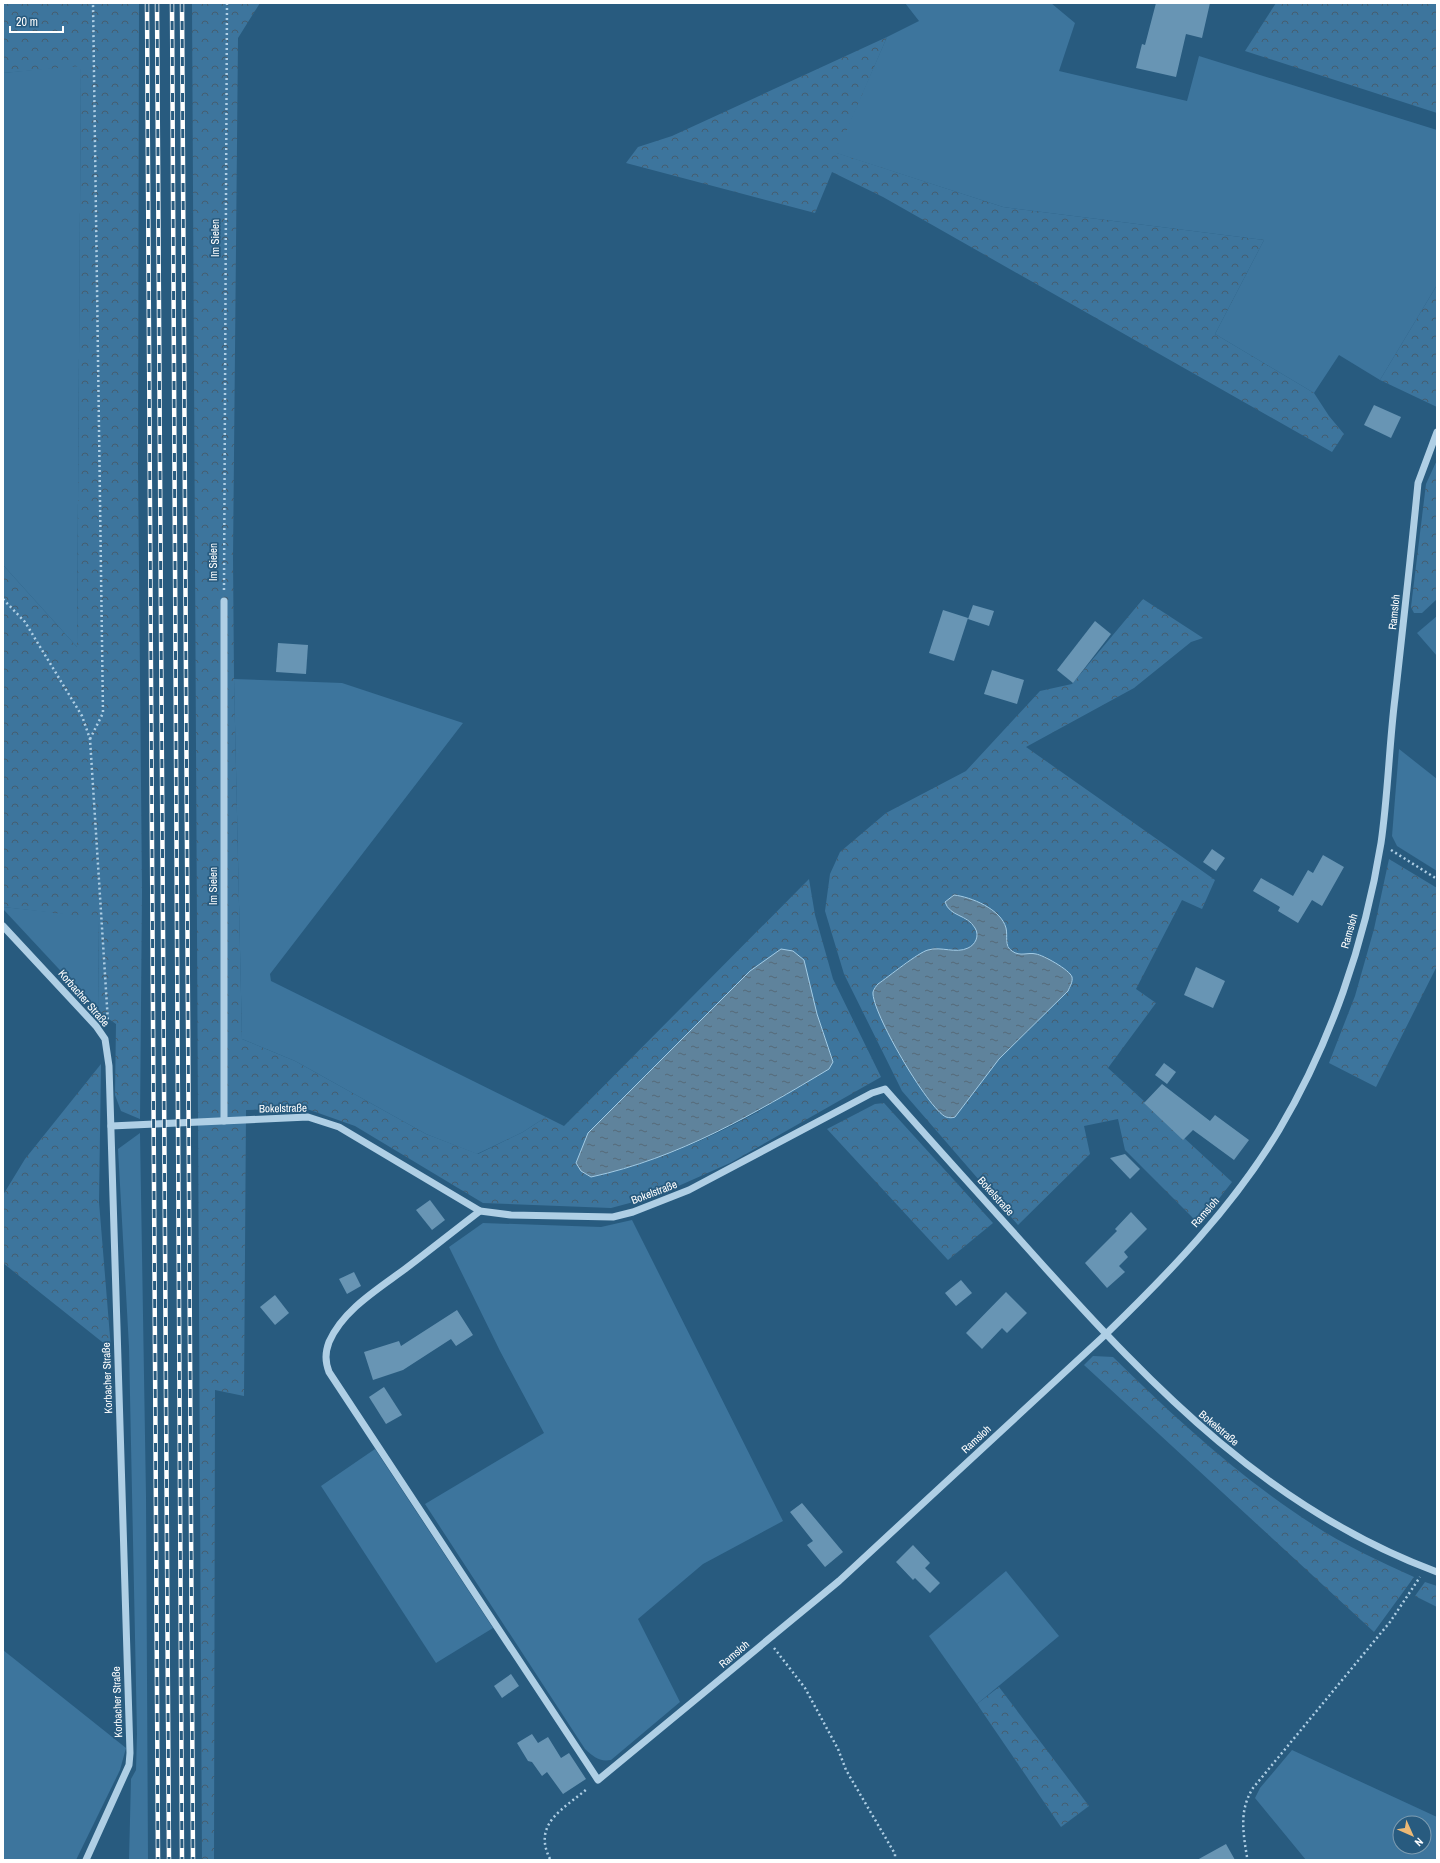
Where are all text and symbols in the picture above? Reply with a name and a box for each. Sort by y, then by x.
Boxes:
scale bar [10,8,63,34]
text: 20 m [16,14,38,30]
street label: Im Sielen [208,219,222,257]
street label: Im Sielen [206,543,220,581]
street label: Ramsloh [1385,594,1403,630]
street label: Im Sielen [206,867,220,905]
street label: Ramsloh [1337,912,1361,950]
street label: Korbacher Straße [55,967,113,1029]
street label: Bokelstraße [259,1101,307,1115]
street label: Bokelstraße [975,1173,1017,1219]
street label: Bokelstraße [629,1177,679,1207]
street label: Ramsloh [1188,1194,1222,1230]
street label: Korbacher Straße [99,1342,115,1414]
street label: Bokelstraße [1196,1407,1242,1449]
street label: Ramsloh [958,1422,994,1456]
street label: Ramsloh [716,1637,752,1671]
street label: Korbacher Straße [109,1666,125,1738]
north arrow [1392,1815,1432,1855]
text: N [1412,1835,1426,1849]

